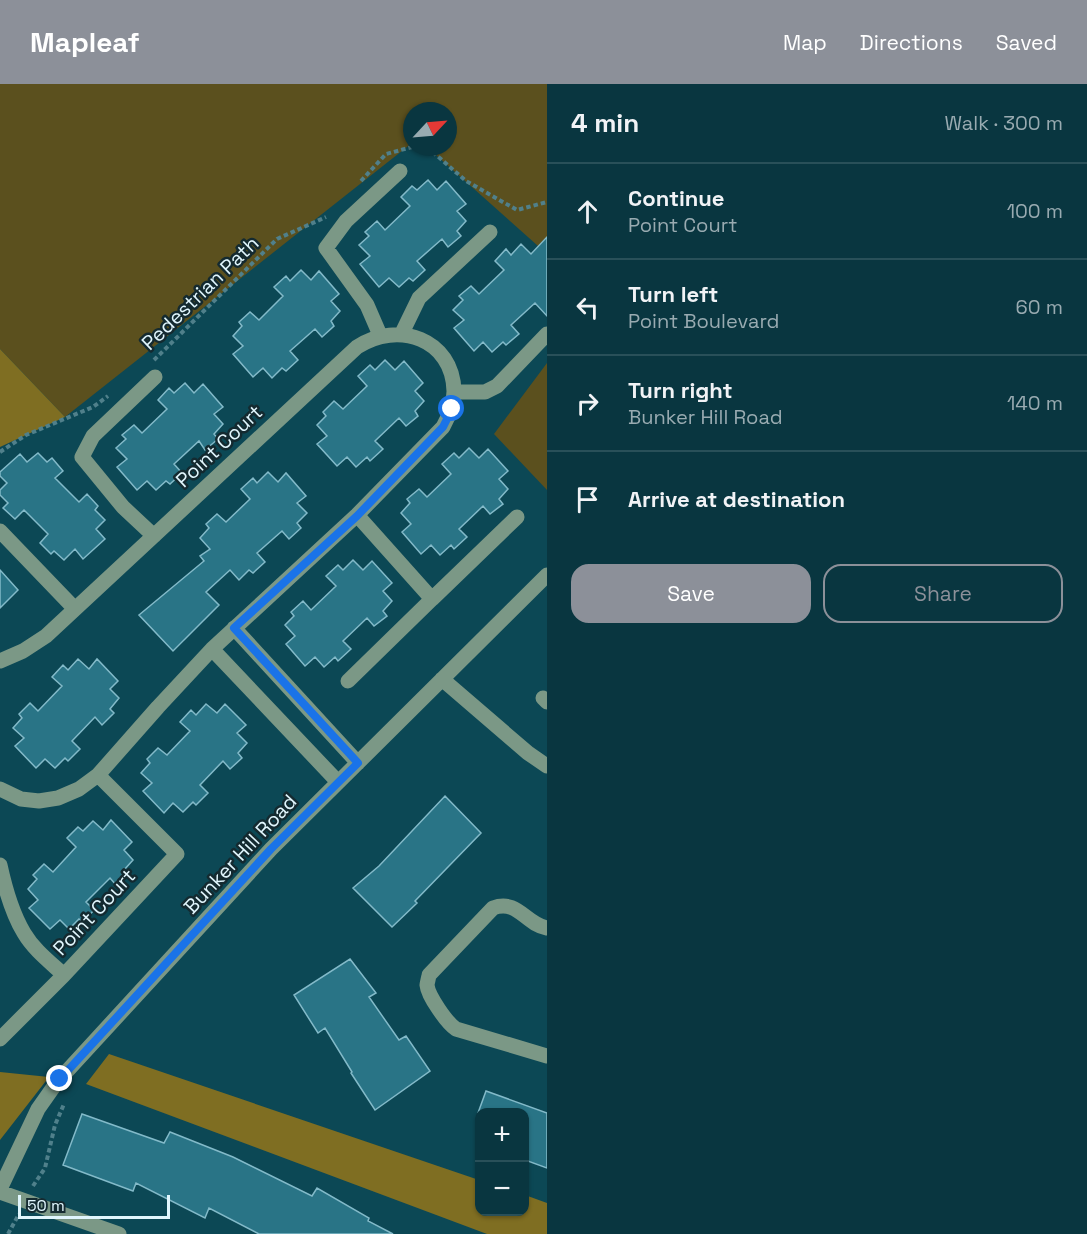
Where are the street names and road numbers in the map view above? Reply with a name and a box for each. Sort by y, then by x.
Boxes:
street label: Pedestrian Path [136,230,264,356]
street label: Point Court [170,399,268,493]
street label: Bunker Hill Road [178,789,302,919]
street label: Point Court [47,863,141,961]

